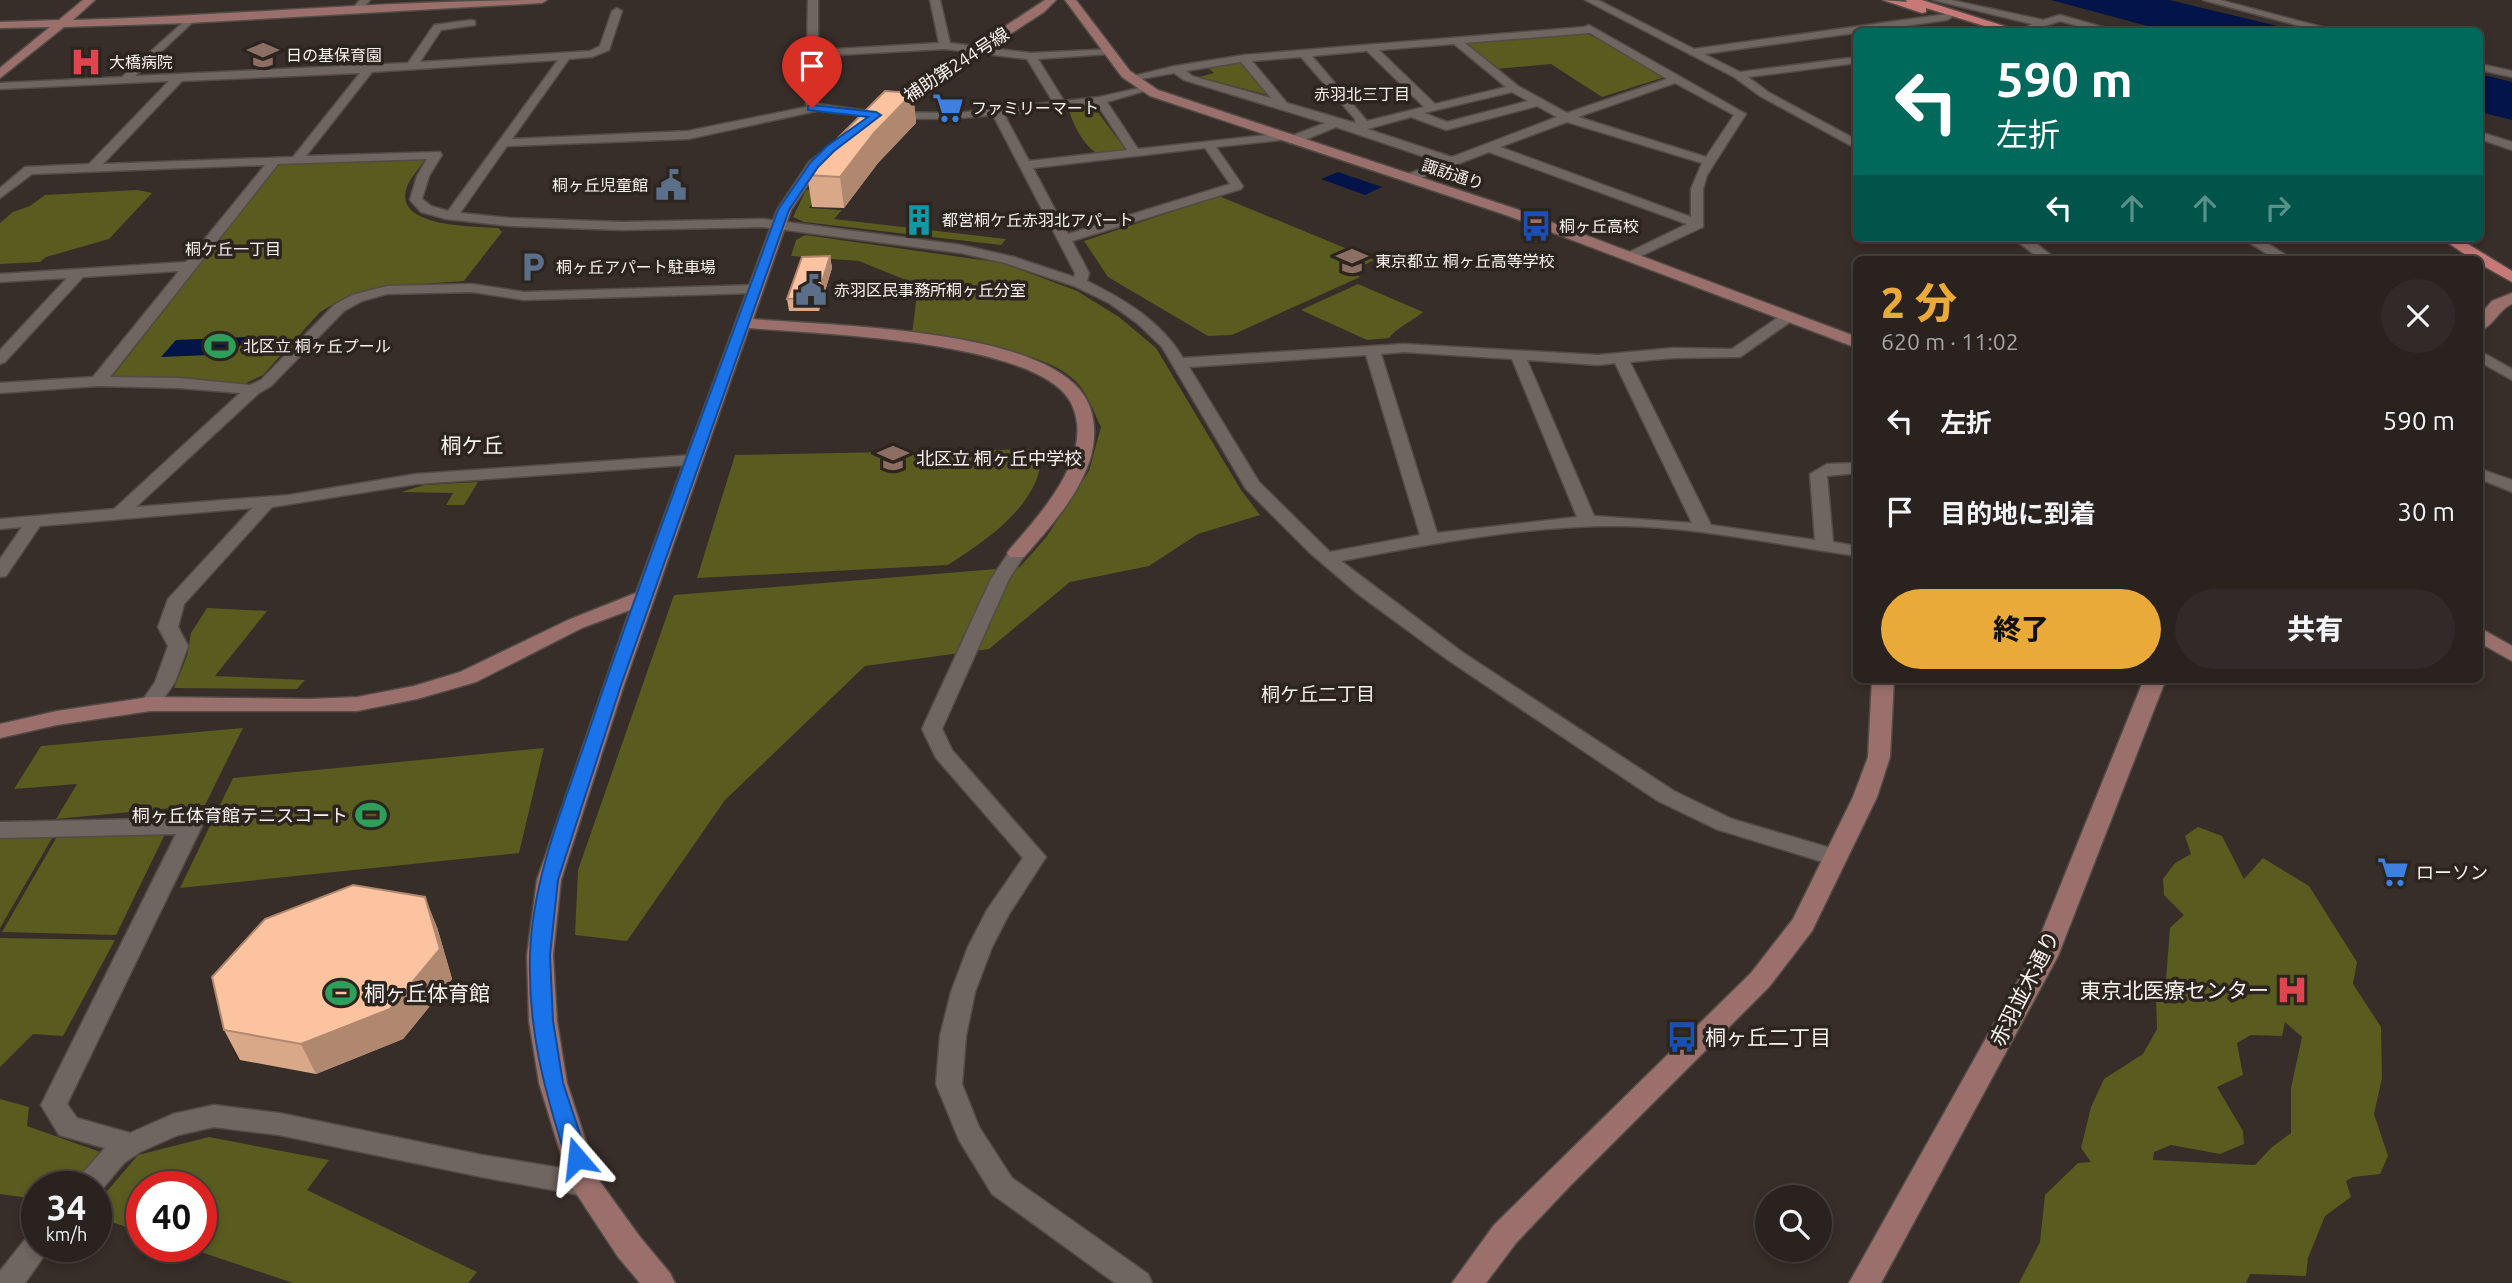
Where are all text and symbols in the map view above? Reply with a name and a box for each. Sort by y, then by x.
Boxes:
street label: 補助第244号線 [900,23,1012,105]
pin [782,36,842,108]
school or university icon: 日の基保育園 [246,38,280,72]
hospital icon: 大橋病院 [69,45,103,79]
place label: 日の基保育園 [286,46,382,64]
icon: arrive [793,47,831,85]
text: 590 m [1996,51,2133,106]
place label: 大橋病院 [109,53,173,71]
icon: left [1881,56,1972,147]
district label: 赤羽北三丁目 [1314,85,1410,103]
supermarket icon: ファミリーマート [931,91,965,125]
place label: ファミリーマート [971,99,1099,117]
text: 左折 [1996,116,2060,152]
street label: 諏訪通り [1420,156,1486,192]
public building icon: 桐ヶ丘児童館 [654,168,688,202]
place label: 桐ヶ丘児童館 [552,176,648,194]
icon: left [2040,189,2078,227]
icon: ahead [2113,189,2151,227]
icon: ahead [2186,189,2224,227]
icon: right [2259,189,2297,227]
building icon: 都営桐ケ丘赤羽北アパート [902,203,936,237]
bus stop icon: 桐ヶ丘高校 [1519,209,1553,243]
place label: 都営桐ケ丘赤羽北アパート [942,211,1134,229]
place label: 桐ヶ丘高校 [1559,217,1639,235]
district label: 桐ケ丘一丁目 [185,240,281,258]
school or university icon: 東京都立 桐ヶ丘高等学校 [1335,244,1369,278]
parking icon: 桐ヶ丘アパート駐車場 [516,250,550,284]
place label: 東京都立 桐ヶ丘高等学校 [1375,252,1555,270]
place label: 桐ヶ丘アパート駐車場 [556,258,716,276]
public building icon: 赤羽区民事務所桐ヶ丘分室 [794,273,828,307]
text: 2 分 [1881,279,1957,326]
button: close [2381,279,2455,353]
place label: 赤羽区民事務所桐ヶ丘分室 [834,281,1026,299]
sports icon: 北区立 桐ヶ丘プール [203,329,237,363]
text: 620 m · 11:02 [1881,329,2019,354]
place label: 北区立 桐ヶ丘プール [243,337,391,355]
icon: left [1881,402,1919,440]
text: 590 m [2383,406,2455,435]
text: 左折 [1940,408,1992,437]
district label: 桐ケ丘 [441,433,504,457]
school or university icon: 北区立 桐ヶ丘中学校 [876,441,910,475]
place label: 北区立 桐ヶ丘中学校 [916,448,1082,468]
icon: arrive [1881,493,1919,531]
text: 30 m [2397,497,2455,526]
text: 目的地に到着 [1940,499,2096,528]
button: 終了 [1881,589,2161,669]
button: 共有 [2175,589,2455,669]
district label: 桐ケ丘二丁目 [1261,683,1375,705]
sports icon: 桐ヶ丘体育館テニスコート [354,798,388,832]
place label: 桐ヶ丘体育館テニスコート [132,805,348,825]
supermarket icon: ローソン [2376,855,2410,889]
place label: ローソン [2416,862,2488,882]
street label: 赤羽並木通り [1985,926,2063,1050]
hospital icon: 東京北医療センター [2275,973,2309,1007]
sports icon: 桐ヶ丘体育館 [324,976,358,1010]
place label: 東京北医療センター [2080,978,2269,1002]
place label: 桐ヶ丘体育館 [364,981,490,1005]
bus stop icon: 桐ヶ丘二丁目 [1665,1020,1699,1054]
place label: 桐ヶ丘二丁目 [1705,1025,1831,1049]
position arrow [540,1121,614,1195]
speed limit sign: 40 [126,1171,217,1262]
map controls [1755,1185,1832,1262]
button: search [1755,1185,1832,1262]
text: 34 [47,1187,86,1227]
text: km/h [46,1224,87,1244]

